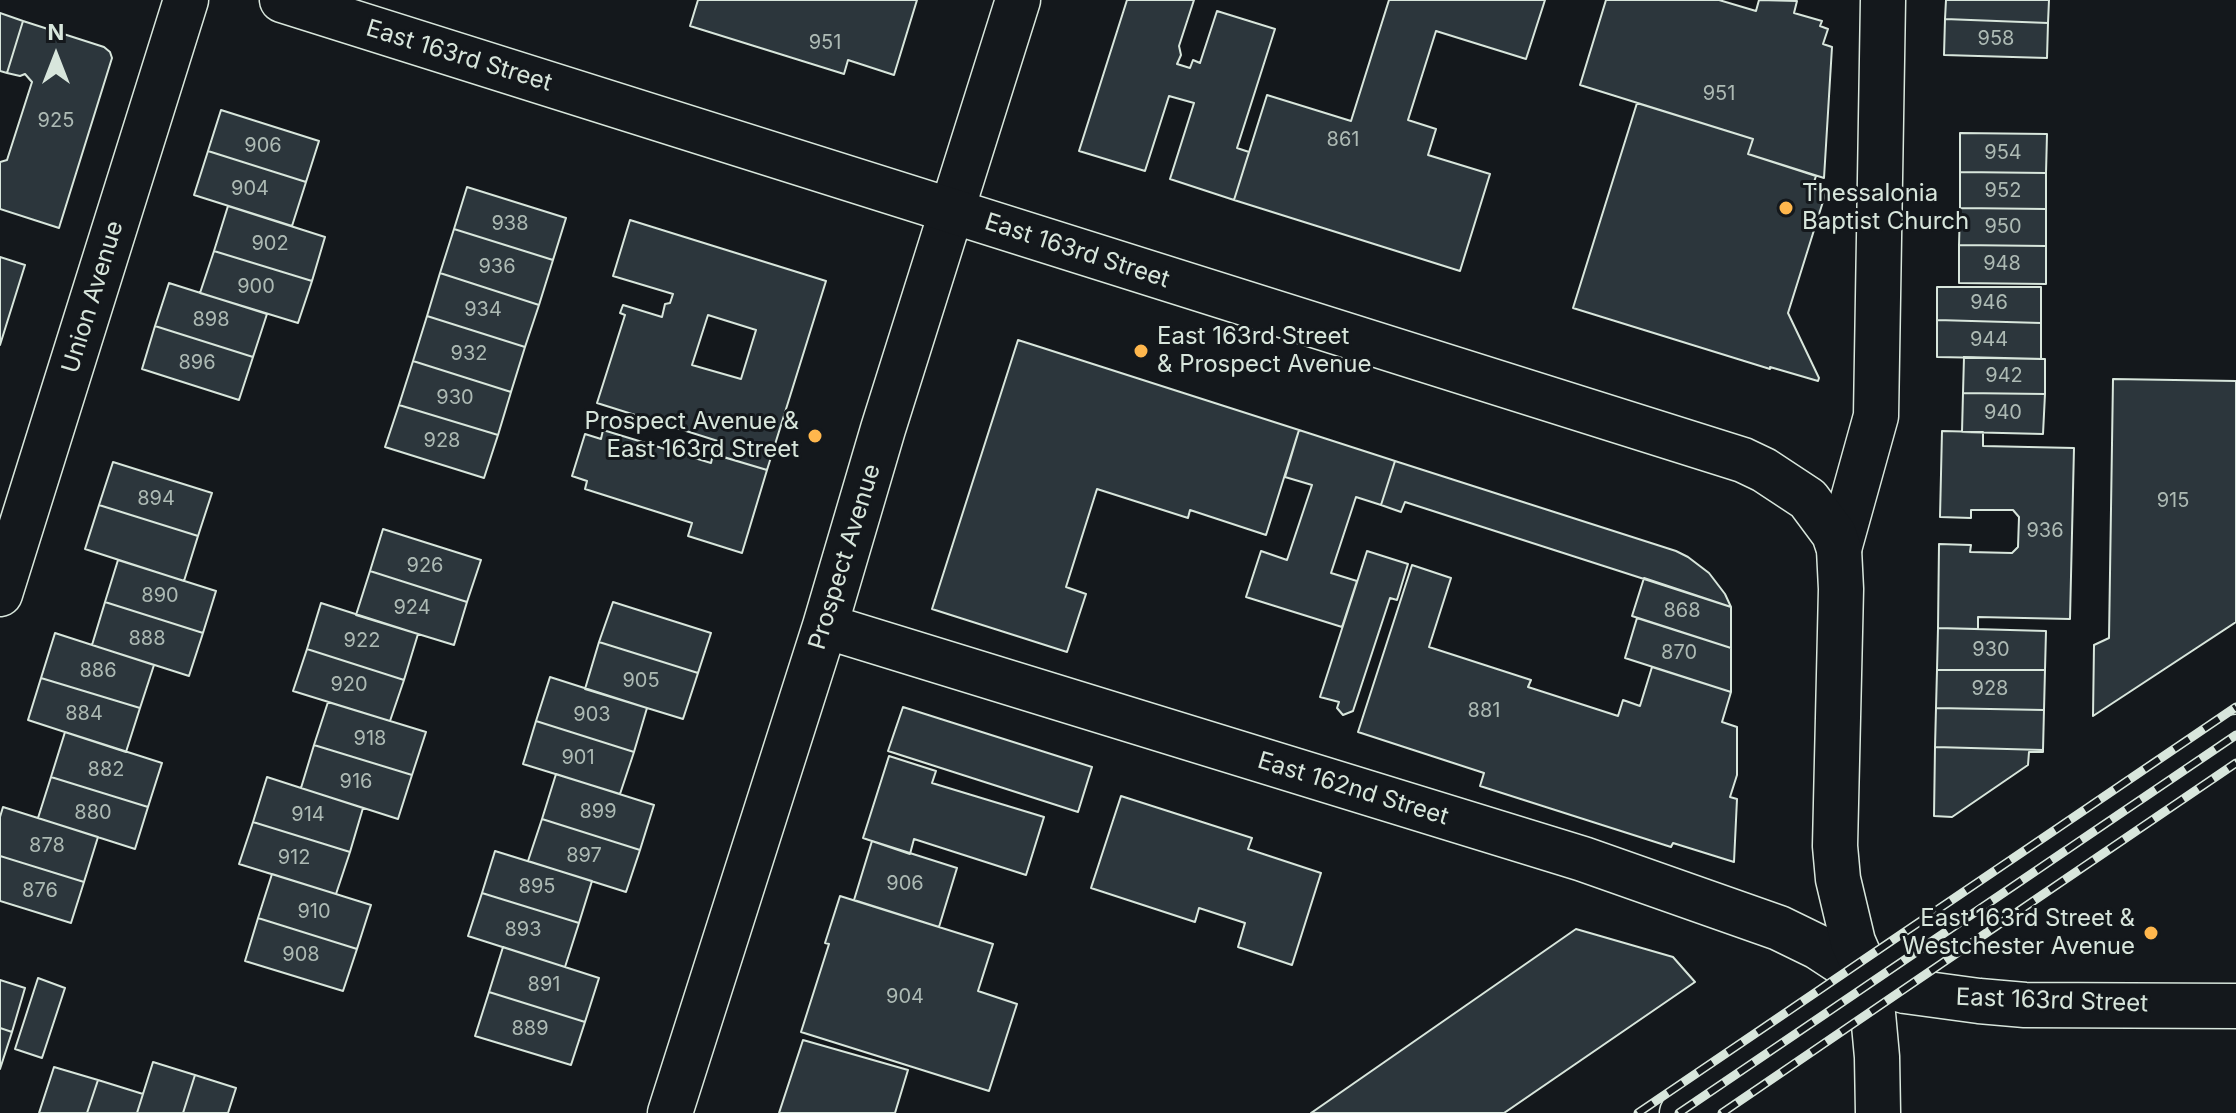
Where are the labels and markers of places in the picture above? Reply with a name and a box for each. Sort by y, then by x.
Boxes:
place label: Thessalonia Baptist Church [1802,180,1969,236]
marker: Thessalonia Baptist Church [1777,199,1795,217]
place label: East 163rd Street & Prospect Avenue [1157,323,1372,379]
marker: East 163rd Street & Prospect Avenue [1132,342,1150,360]
place label: Prospect Avenue & East 163rd Street [584,408,799,464]
marker: Prospect Avenue & East 163rd Street [806,427,824,445]
place label: East 163rd Street & Westchester Avenue [1902,905,2135,961]
marker: East 163rd Street & Westchester Avenue [2142,924,2160,942]

